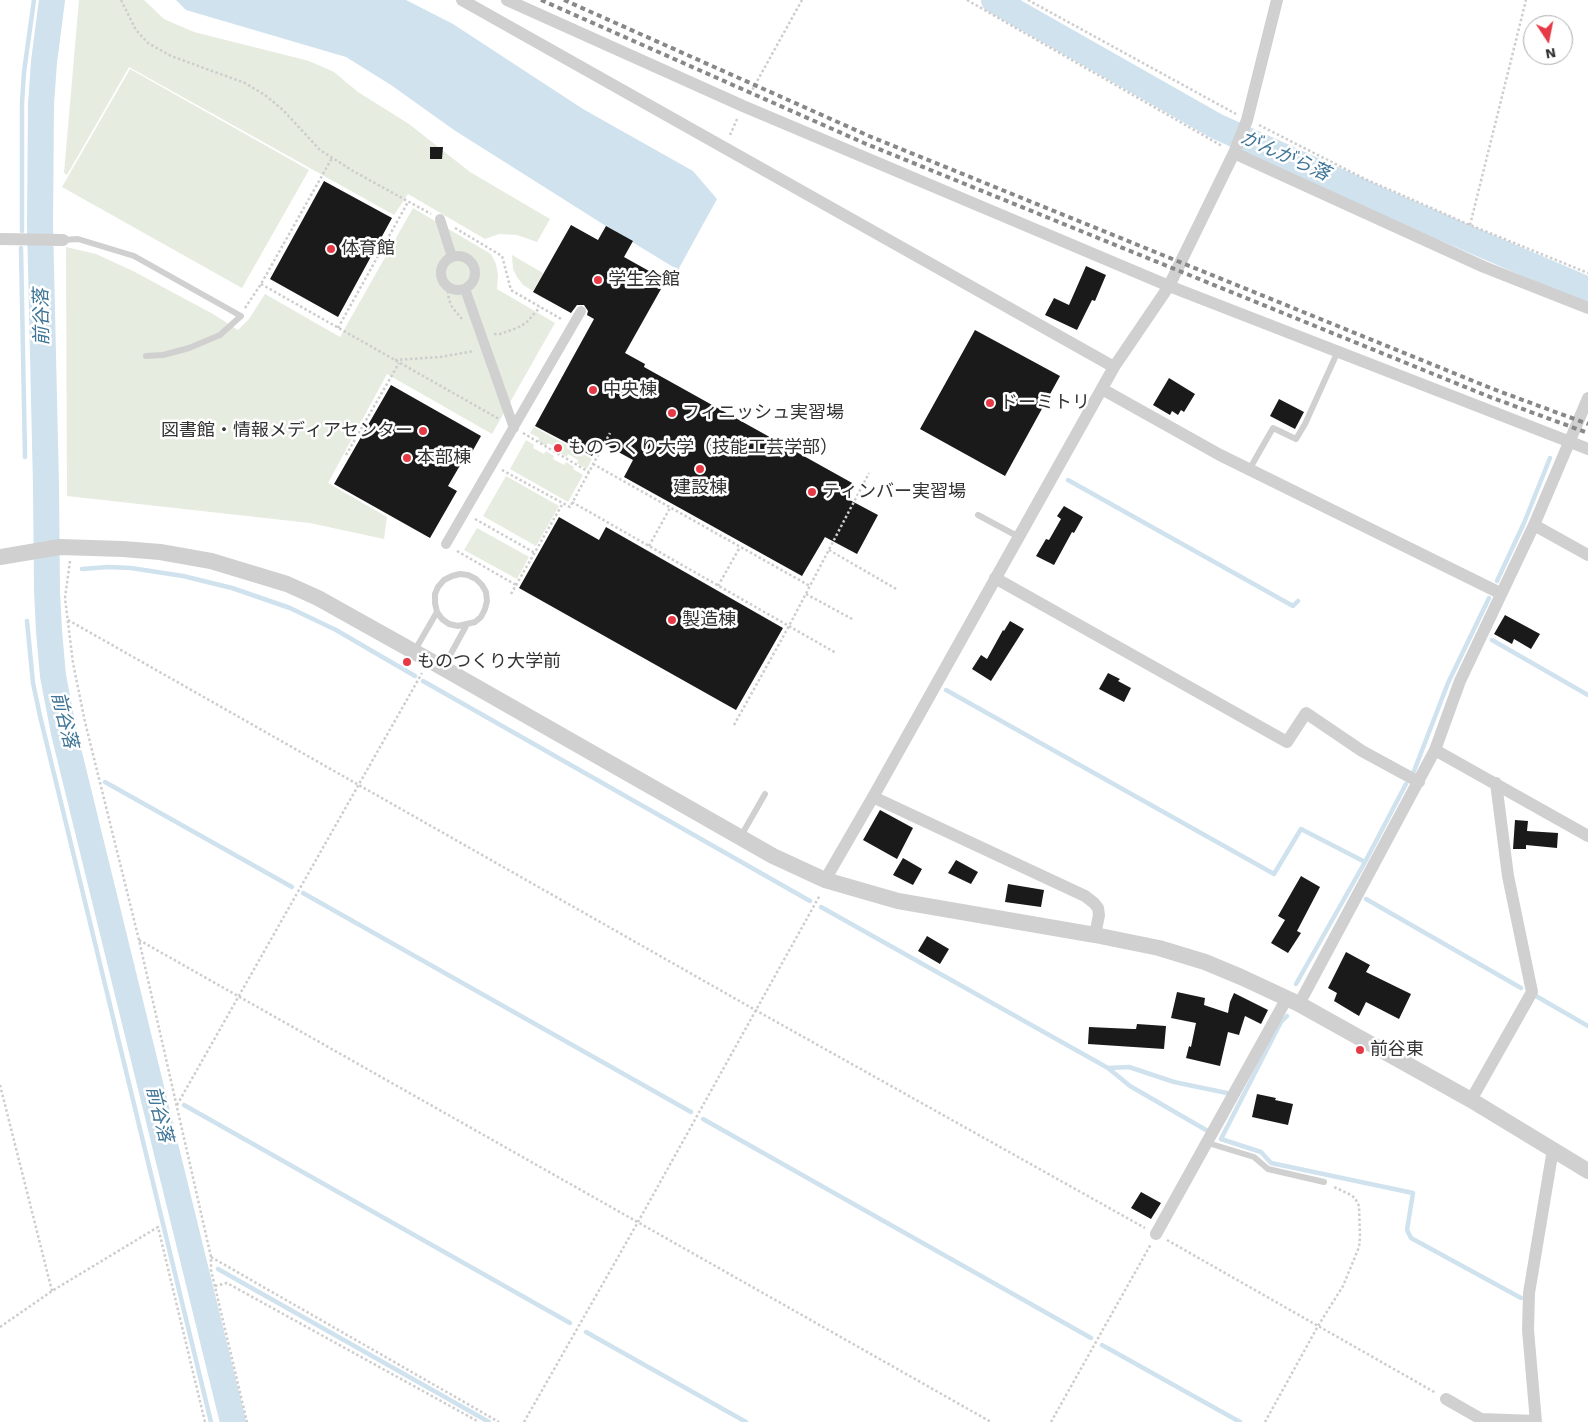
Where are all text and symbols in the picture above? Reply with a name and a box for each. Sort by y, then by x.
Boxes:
north arrow [1523,15,1573,65]
text: N [1544,45,1557,63]
water label: がんがら落 [1237,126,1333,186]
place label: 体育館 [341,238,395,260]
marker: 体育館 [325,243,337,255]
place label: 学生会館 [608,269,680,291]
marker: 学生会館 [592,274,604,286]
water label: 前谷落 [30,288,54,346]
place label: 中央棟 [603,379,657,401]
marker: 中央棟 [587,384,599,396]
place label: ドーミトリ [1000,392,1090,414]
marker: ドーミトリ [984,397,996,409]
place label: フィニッシュ実習場 [682,402,844,424]
marker: フィニッシュ実習場 [666,407,678,419]
place label: 図書館・情報メディアセンター [161,420,413,442]
marker: 図書館・情報メディアセンター [417,425,429,437]
place label: ものつくり大学（技能工芸学部） [568,437,838,459]
marker: ものつくり大学（技能工芸学部） [552,442,564,454]
place label: 本部棟 [417,447,471,469]
marker: 本部棟 [401,452,413,464]
marker: 建設棟 [694,463,706,475]
place label: 建設棟 [673,477,727,499]
place label: ティンバー実習場 [822,481,966,503]
marker: ティンバー実習場 [806,486,818,498]
place label: 製造棟 [682,609,736,631]
marker: 製造棟 [666,614,678,626]
place label: ものつくり大学前 [417,651,561,673]
marker: ものつくり大学前 [401,656,413,668]
water label: 前谷落 [46,690,82,750]
place label: 前谷東 [1370,1039,1424,1061]
marker: 前谷東 [1354,1044,1366,1056]
water label: 前谷落 [141,1084,177,1144]

